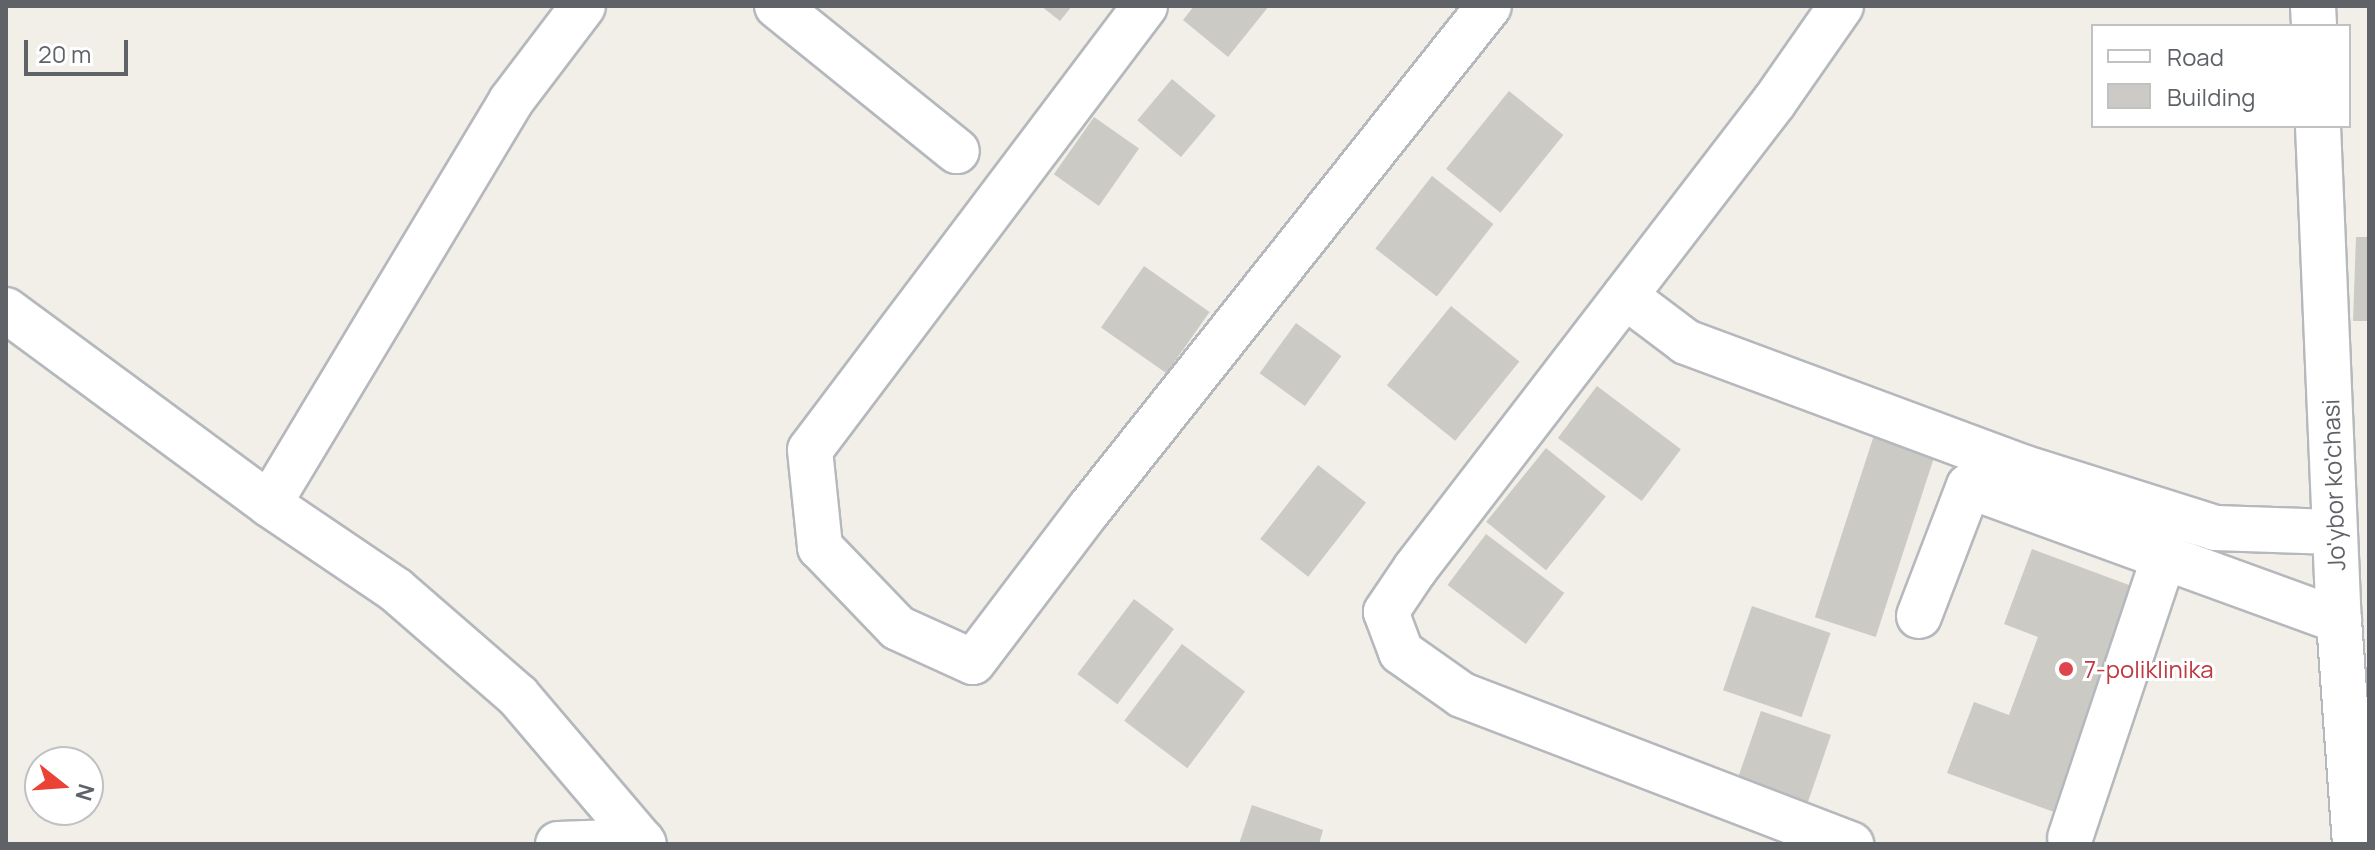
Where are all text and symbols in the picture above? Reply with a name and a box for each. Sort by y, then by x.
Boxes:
scale bar [28,24,132,74]
legend [2091,24,2351,128]
text: 20 m [38,37,91,70]
text: Road [2167,40,2224,73]
text: Building [2167,80,2255,113]
street label: Jo'ybor ko'chasi [2316,399,2350,571]
place label: 7-poliklinika [2084,655,2214,683]
marker: 7-poliklinika [2055,658,2077,680]
north arrow [24,746,104,826]
text: N [68,780,102,804]

